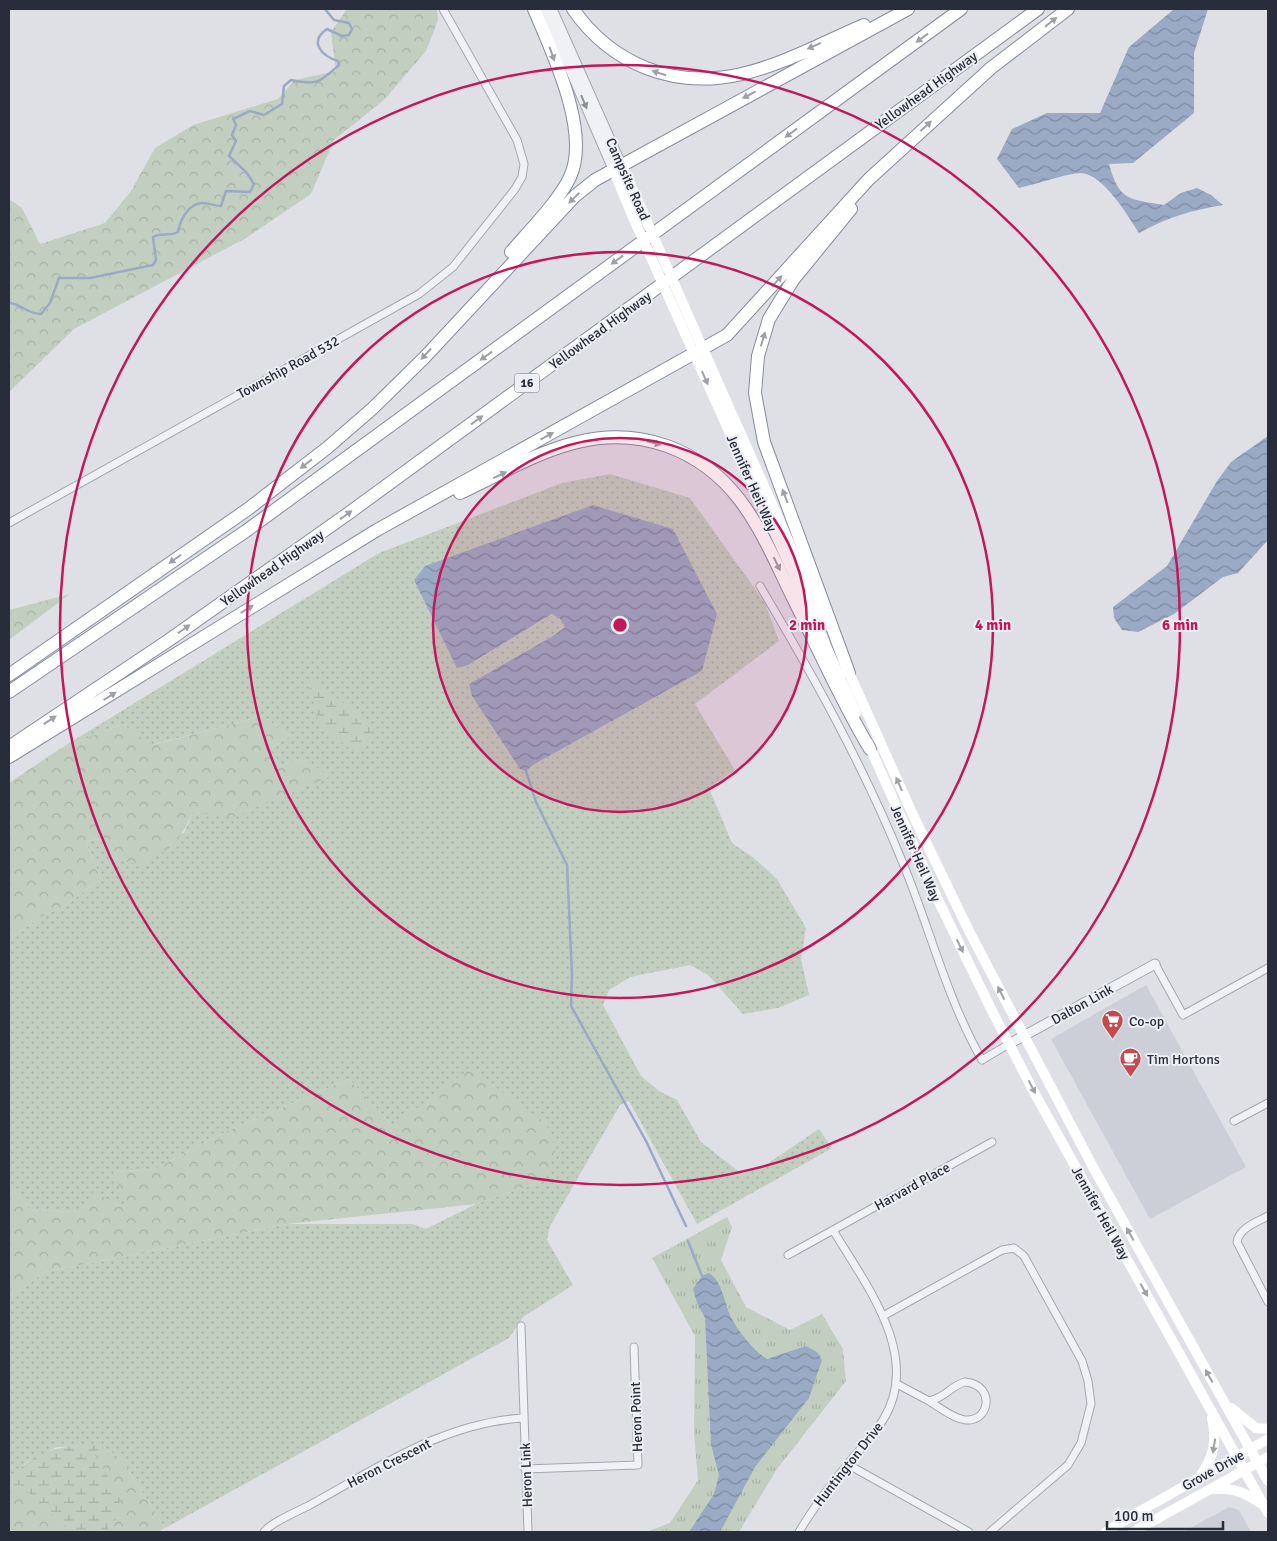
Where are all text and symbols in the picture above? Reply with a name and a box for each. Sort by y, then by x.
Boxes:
one-way arrow [1044,17,1058,27]
one-way arrow [916,32,929,43]
one-way arrow [807,43,821,51]
one-way arrow [548,47,556,62]
street label: Yellowhead Highway [872,47,981,133]
one-way arrow [651,68,666,76]
one-way arrow [742,91,757,99]
one-way arrow [580,95,588,109]
one-way arrow [919,120,931,132]
one-way arrow [785,128,798,139]
street label: Campsite Road [602,135,653,223]
one-way arrow [568,192,580,204]
one-way arrow [610,255,624,265]
one-way arrow [771,275,783,287]
street label: Yellowhead Highway [546,287,655,373]
street label: Township Road 532 [234,332,342,403]
one-way arrow [759,332,767,347]
one-way arrow [420,348,432,360]
one-way arrow [479,351,493,361]
one-way arrow [701,371,709,385]
road number: 16 [514,373,540,392]
one-way arrow [470,414,483,425]
one-way arrow [540,432,554,441]
street label: Jennifer Heil Way [723,432,781,535]
one-way arrow [647,439,662,447]
one-way arrow [300,458,313,469]
one-way arrow [493,470,507,478]
one-way arrow [780,489,788,503]
one-way arrow [339,510,352,521]
street label: Yellowhead Highway [217,526,328,610]
one-way arrow [168,554,182,564]
one-way arrow [773,557,781,572]
one-way arrow [241,604,254,613]
centre of rings [611,616,629,634]
text: 2 min [789,616,825,634]
text: 4 min [975,616,1011,634]
text: 6 min [1162,616,1198,634]
one-way arrow [177,624,191,634]
one-way arrow [104,691,117,700]
one-way arrow [43,715,56,725]
one-way arrow [894,777,902,791]
street label: Jennifer Heil Way [887,802,945,905]
one-way arrow [956,939,964,953]
street label: Dalton Link [1048,980,1116,1028]
one-way arrow [997,986,1005,1000]
supermarket icon: Co-op [1101,1009,1125,1040]
place label: Co-op [1129,1013,1164,1030]
cafe icon: Tim Hortons [1119,1047,1143,1078]
place label: Tim Hortons [1147,1051,1220,1068]
one-way arrow [1028,1080,1036,1094]
street label: Harvard Place [872,1159,953,1214]
street label: Jennifer Heil Way [1068,1163,1134,1263]
one-way arrow [1126,1227,1135,1241]
one-way arrow [1140,1284,1149,1297]
one-way arrow [1205,1369,1214,1383]
street label: Heron Point [627,1381,646,1453]
street label: Huntington Drive [810,1419,887,1510]
street label: Heron Crescent [344,1435,434,1492]
one-way arrow [1209,1438,1217,1454]
street label: Heron Link [517,1442,536,1508]
street label: Grove Drive [1179,1446,1247,1495]
scale bar [1107,1498,1223,1530]
text: 100 m [1114,1507,1154,1525]

